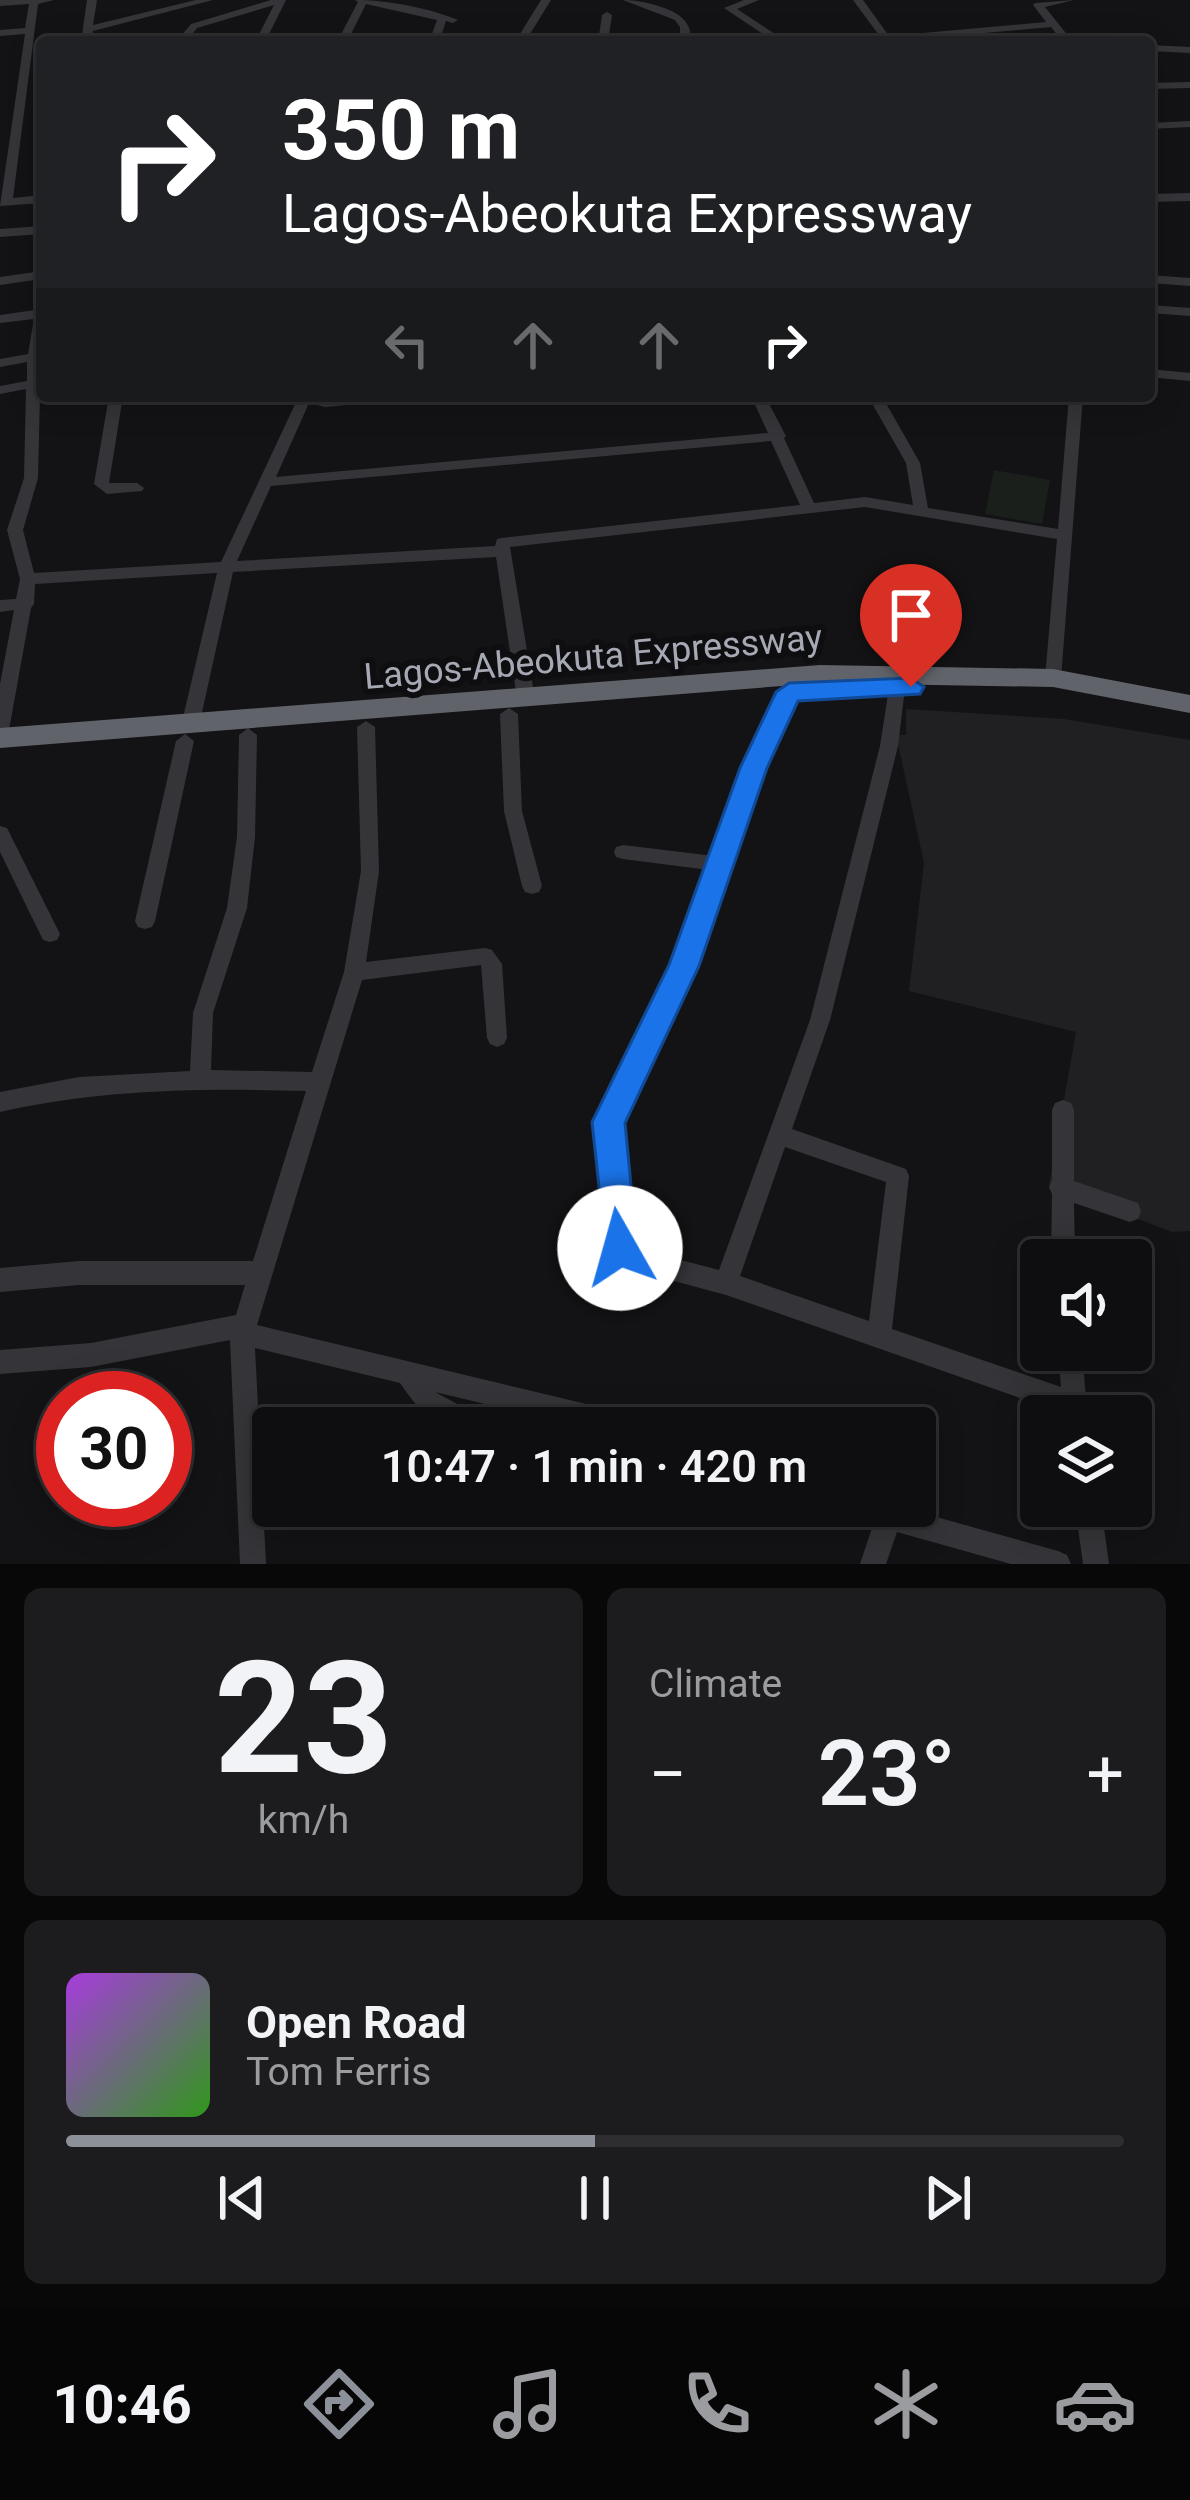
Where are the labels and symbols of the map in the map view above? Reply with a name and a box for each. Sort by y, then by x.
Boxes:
pin [860,564,962,687]
street label: Lagos-Abeokuta Expressway [362,616,824,698]
position arrow [557,1185,683,1311]
speed limit sign: 30 [36,1371,192,1527]

